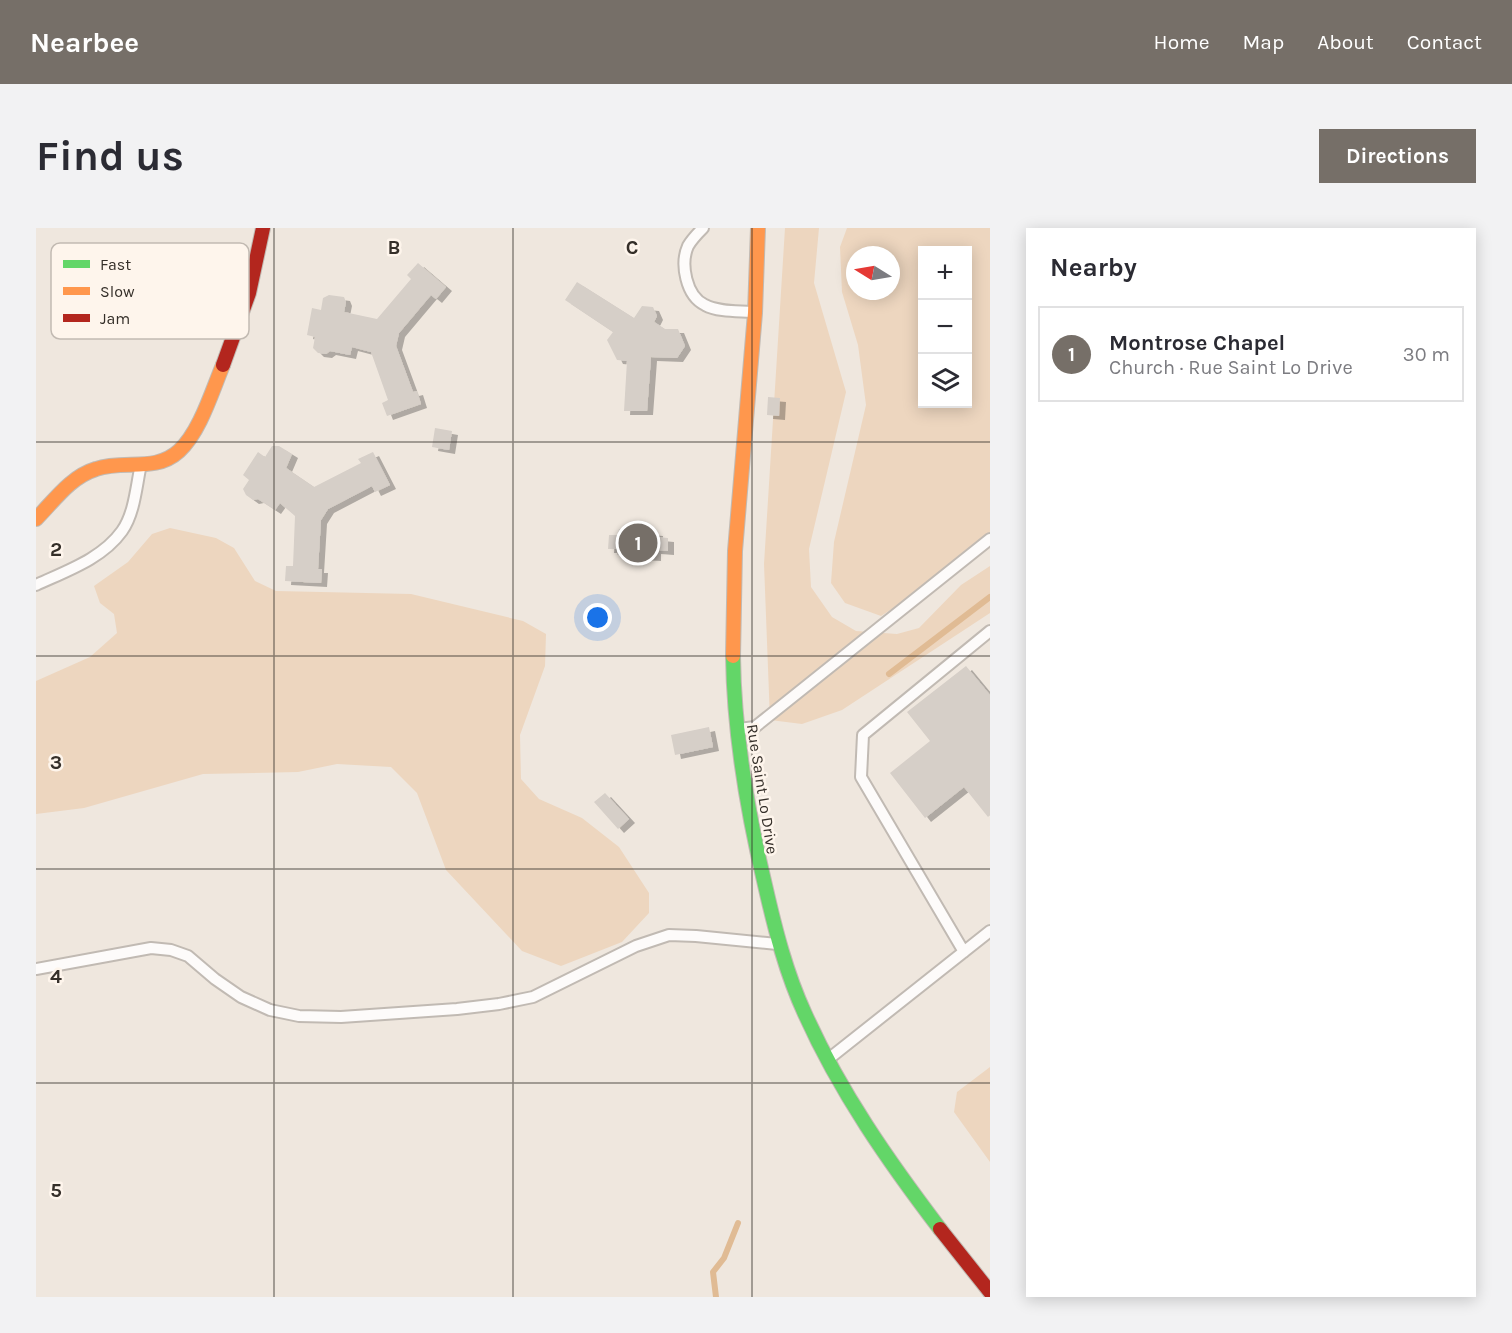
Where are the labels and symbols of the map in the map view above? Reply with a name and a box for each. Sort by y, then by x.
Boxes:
text: B [388,236,400,259]
text: C [626,236,638,259]
legend [51,243,249,339]
north arrow [846,246,900,300]
text: Fast [100,255,131,274]
text: Slow [100,282,135,301]
text: Jam [100,309,130,328]
pin: 1 [618,520,658,566]
text: 2 [50,538,62,561]
your location [583,603,612,632]
street label: Rue Saint Lo Drive [743,723,782,856]
text: 3 [50,751,62,774]
text: 4 [50,965,62,988]
text: 5 [50,1179,62,1202]

